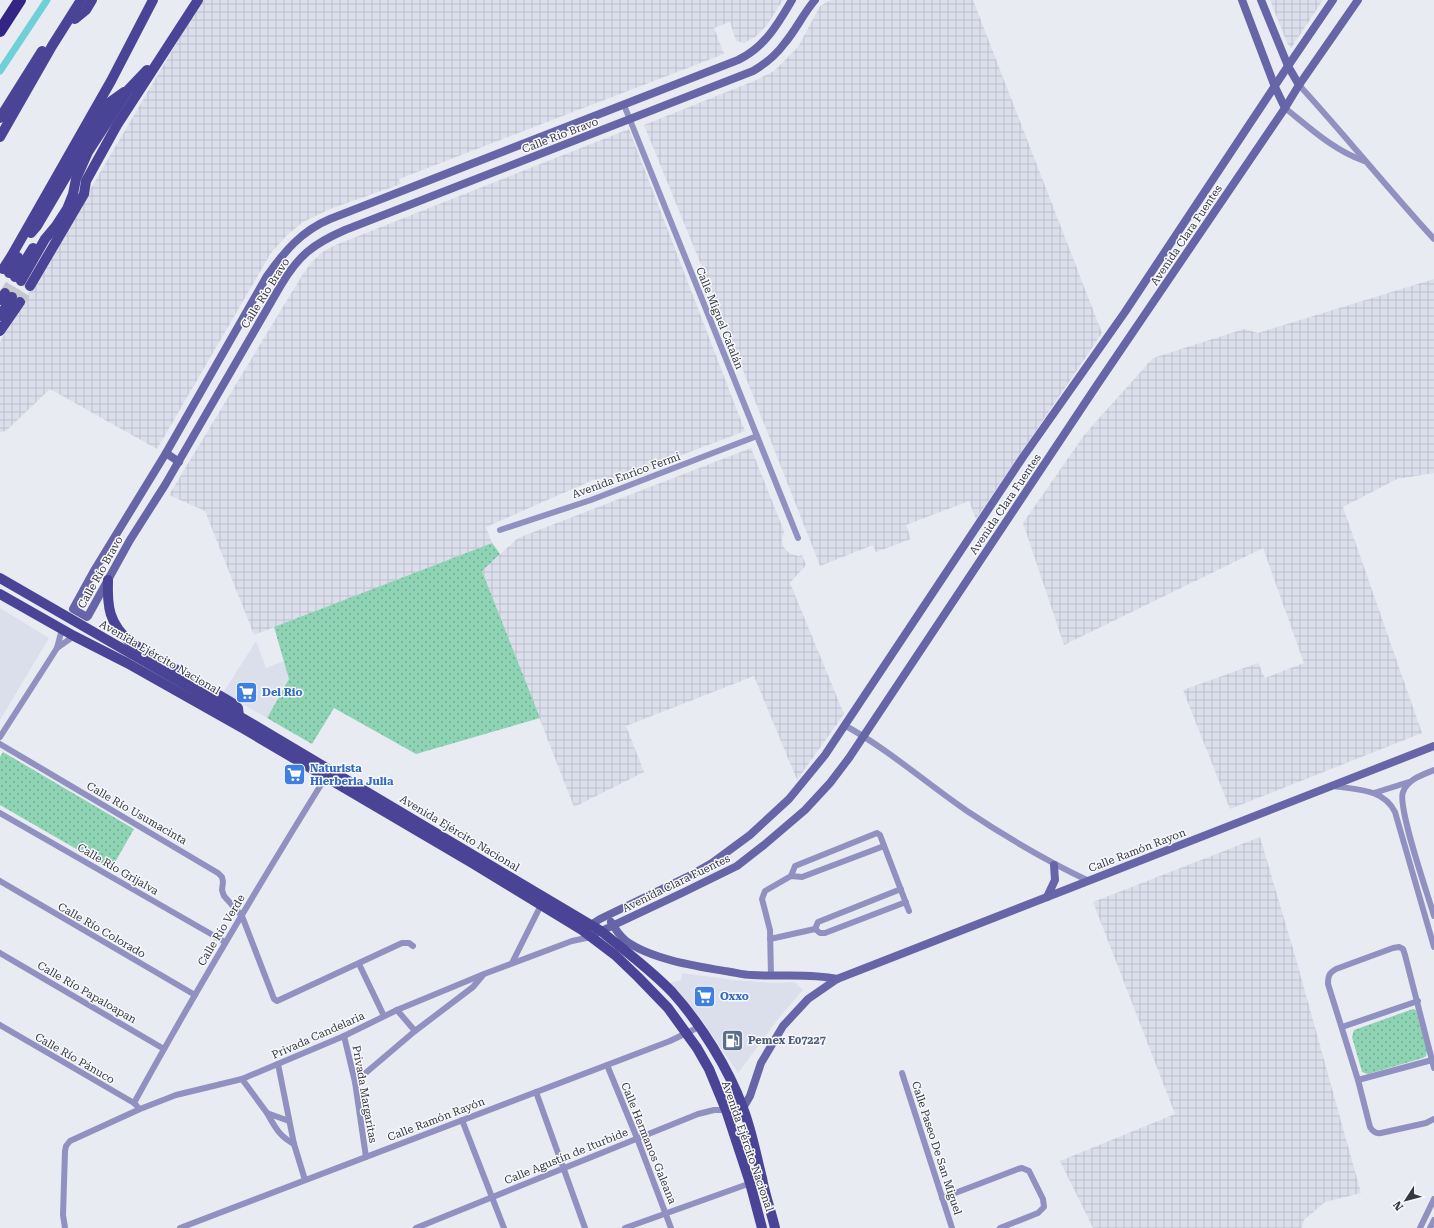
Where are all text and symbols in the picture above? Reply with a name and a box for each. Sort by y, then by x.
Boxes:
street label: Calle Río Bravo [520,115,600,156]
street label: Avenida Clara Fuentes [1148,183,1225,288]
street label: Calle Río Bravo [239,255,292,331]
street label: Calle Miguel Catalán [693,265,746,371]
street label: Avenida Enrico Fermi [570,450,682,501]
street label: Avenida Clara Fuentes [967,452,1044,557]
street label: Calle Río Bravo [75,534,126,611]
street label: Avenida Ejército Nacional [97,617,223,698]
supermarket icon: Del Rio [233,679,259,705]
place label: Del Rio [262,686,303,699]
supermarket icon: Naturista Hierberia Julia [282,761,308,787]
place label: Naturista Hierberia Julia [310,762,394,788]
street label: Calle Río Usumacinta [84,779,189,847]
street label: Avenida Ejército Nacional [398,793,522,875]
street label: Calle Ramón Rayon [1087,826,1188,875]
street label: Calle Río Grijalva [75,841,161,898]
street label: Avenida Clara Fuentes [620,852,732,915]
street label: Calle Río Verde [195,892,248,968]
street label: Calle Río Colorado [56,900,148,961]
street label: Calle Río Papaloapan [35,959,139,1026]
supermarket icon: Oxxo [692,983,718,1009]
place label: Oxxo [720,990,749,1003]
street label: Privada Candelaria [270,1009,367,1062]
fuel station icon: Pemex E07227 [720,1027,746,1053]
street label: Calle Río Pánuco [33,1030,117,1087]
place label: Pemex E07227 [748,1034,826,1047]
street label: Privada Margaritas [350,1044,379,1144]
street label: Avenida Ejército Nacional [719,1079,776,1214]
street label: Calle Hermanos Galeana [618,1080,679,1206]
street label: Calle Paseo De San Miguel [909,1080,964,1217]
street label: Calle Ramón Rayón [386,1095,487,1144]
street label: Calle Agustín de Iturbide [502,1126,630,1187]
north arrow [1386,1180,1426,1220]
text: N [1390,1198,1406,1213]

